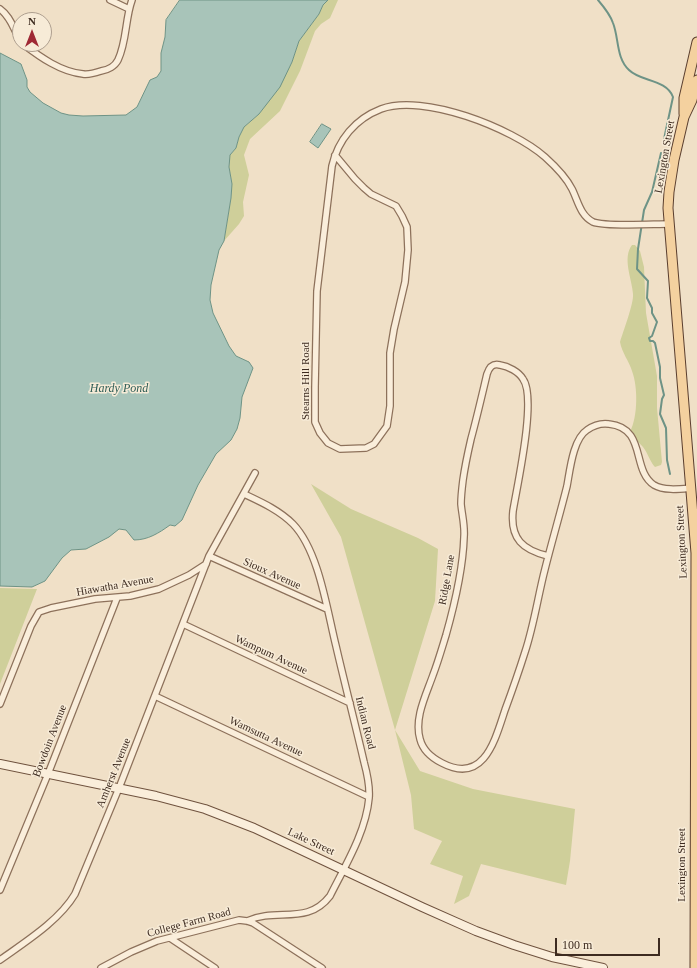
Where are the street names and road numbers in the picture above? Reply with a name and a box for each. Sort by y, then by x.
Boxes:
street label: Lexington Street [652,120,678,194]
street label: Stearns Hill Road [299,342,313,420]
street label: Lexington Street [673,505,691,579]
street label: Ridge Lane [436,554,458,606]
street label: Sioux Avenue [241,555,303,593]
street label: Hiawatha Avenue [75,573,155,599]
street label: Wampum Avenue [233,632,309,678]
street label: Indian Road [352,695,378,751]
street label: Bowdoin Avenue [30,703,70,779]
street label: Wamsutta Avenue [227,714,305,760]
street label: Amherst Avenue [94,736,134,810]
street label: Lake Street [285,825,337,859]
street label: Lexington Street [675,828,689,902]
street label: College Farm Road [146,905,232,941]

